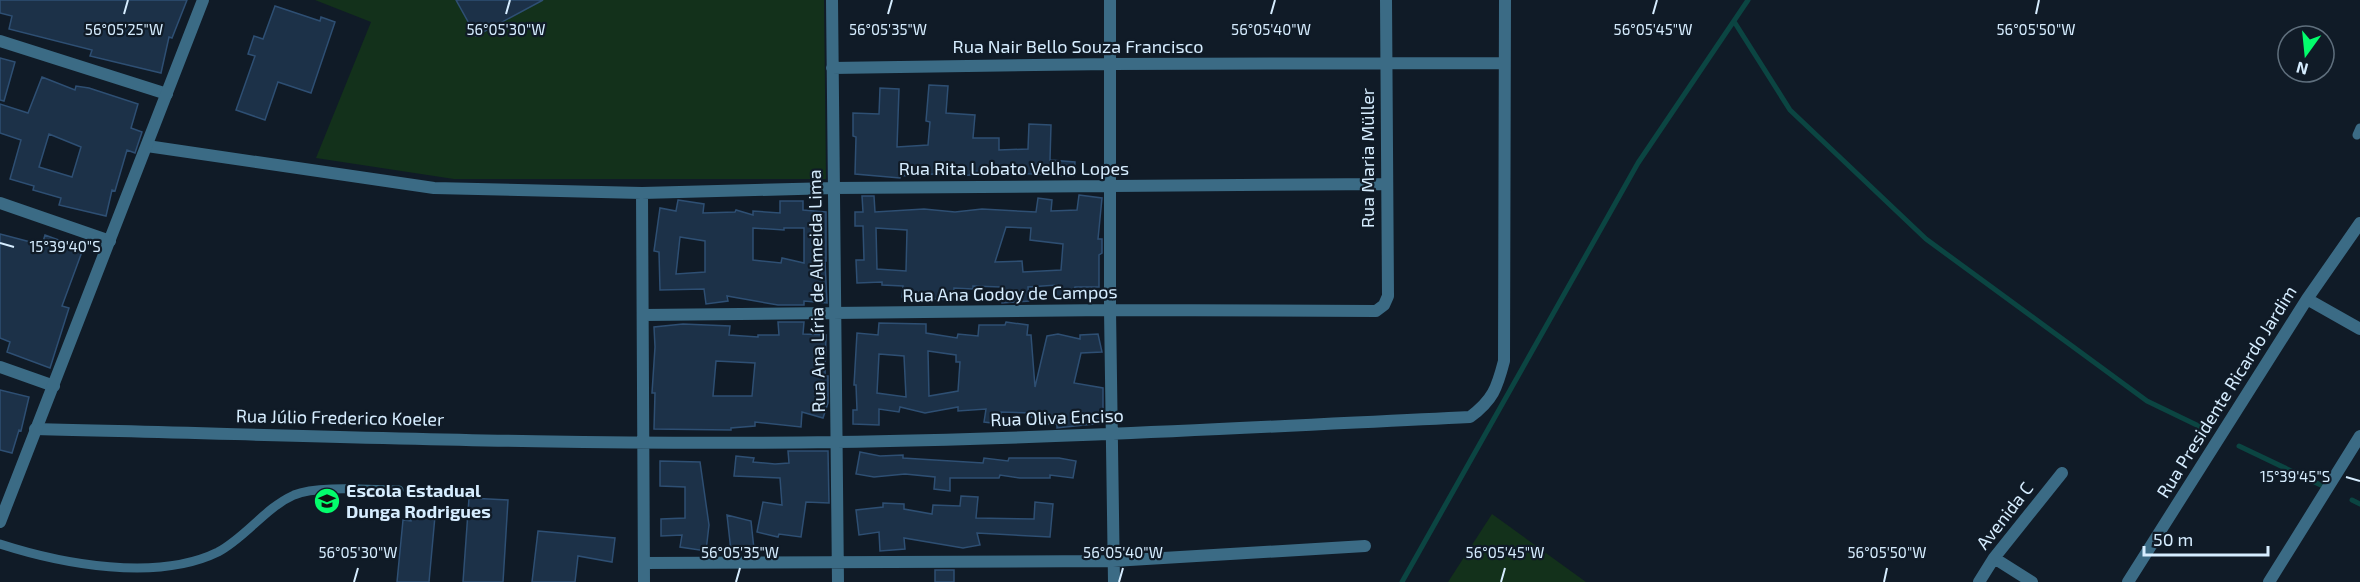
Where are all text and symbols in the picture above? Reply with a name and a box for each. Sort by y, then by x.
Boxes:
text: 56°05'25"W [85,20,163,38]
text: 56°05'30"W [466,20,546,38]
text: 56°05'35"W [849,20,927,38]
text: 56°05'40"W [1231,20,1311,38]
text: 56°05'45"W [1614,20,1692,38]
text: 56°05'50"W [1997,20,2075,38]
north arrow [2276,24,2336,84]
street label: Rua Nair Bello Souza Francisco [953,35,1203,57]
text: N [2294,58,2310,80]
street label: Rua Maria Müller [1356,88,1378,228]
street label: Rua Rita Lobato Velho Lopes [899,157,1129,179]
street label: Rua Ana Líria de Almeida Lima [803,169,829,413]
text: 15°39'40"S [29,237,101,255]
street label: Rua Ana Godoy de Campos [902,280,1118,306]
street label: Rua Presidente Ricardo Jardim [2152,281,2301,502]
street label: Rua Júlio Frederico Koeler [236,404,444,430]
street label: Rua Oliva Enciso [990,404,1124,430]
text: 15°39'45"S [2260,467,2330,485]
street label: Avenida C [1971,477,2037,553]
place label: Escola Estadual Dunga Rodrigues [346,479,491,522]
school or university icon: Escola Estadual Dunga Rodrigues [312,486,342,516]
scale bar [2144,519,2268,557]
text: 50 m [2153,528,2193,550]
text: 56°05'30"W [318,543,398,561]
text: 56°05'35"W [701,543,779,561]
text: 56°05'40"W [1083,543,1163,561]
text: 56°05'45"W [1466,543,1544,561]
text: 56°05'50"W [1848,543,1926,561]

